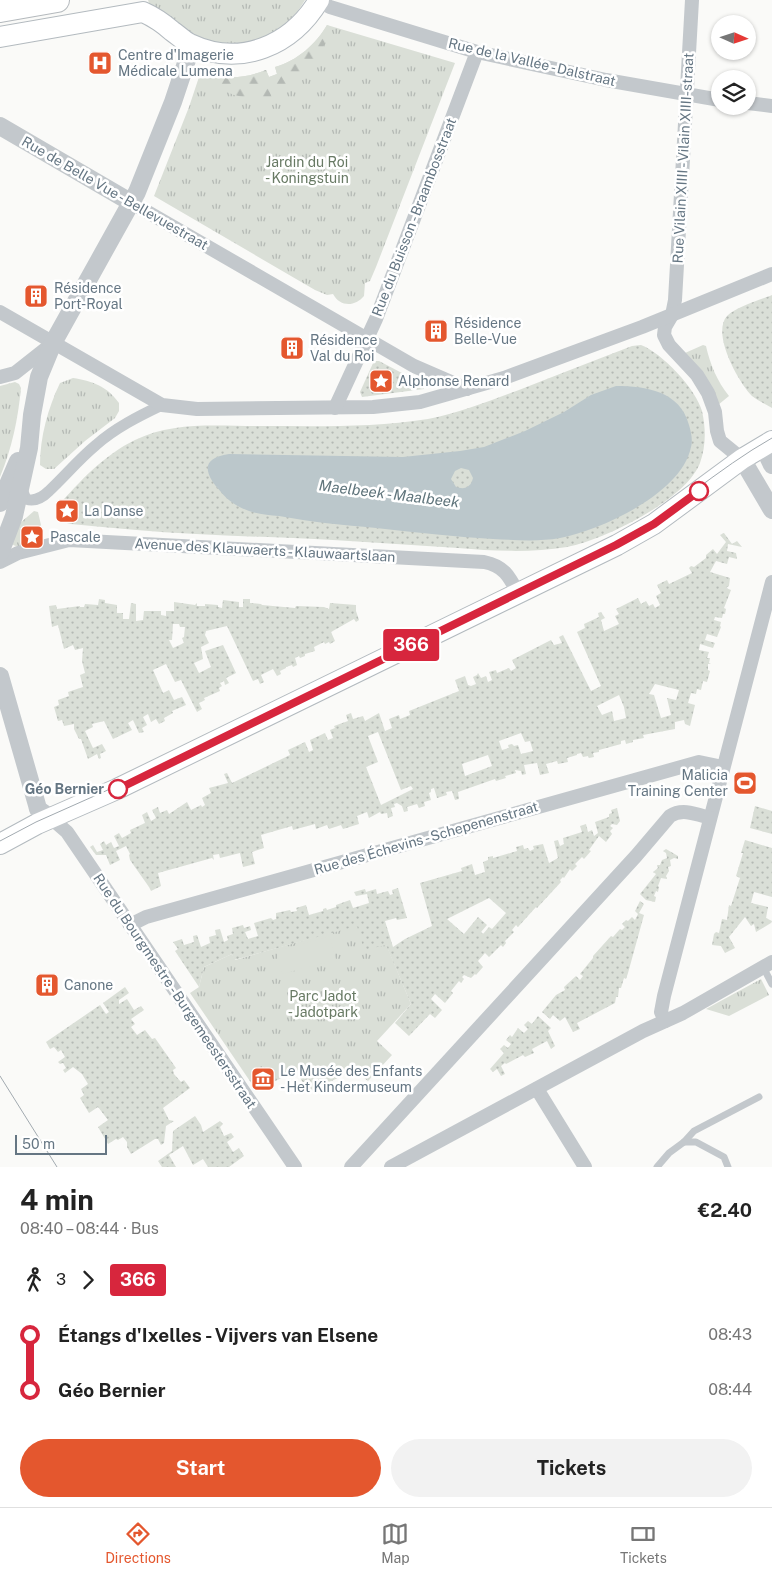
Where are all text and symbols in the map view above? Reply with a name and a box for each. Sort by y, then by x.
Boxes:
north arrow [711,15,756,60]
map controls [711,15,756,115]
street label: Rue de la Vallée - Dalstraat [447,35,617,89]
place label: Centre d'Imagerie Médicale Lumena [118,47,234,79]
hospital icon: Centre d'Imagerie Médicale Lumena [87,50,113,76]
street label: Rue Vilain XIIII - Vilain XIIII-straat [669,52,697,264]
button: layers [711,70,756,115]
street label: Rue du Buisson - Braambosstraat [369,115,459,319]
street label: Rue de Belle Vue - Bellevuestraat [19,133,211,253]
park label: Jardin du Roi - Koningstuin [265,154,349,186]
place label: Résidence Port-Royal [54,280,123,312]
building icon: Résidence Port-Royal [23,283,49,309]
place label: Résidence Belle-Vue [454,315,522,347]
building icon: Résidence Belle-Vue [423,318,449,344]
place label: Résidence Val du Roi [310,332,378,364]
building icon: Résidence Val du Roi [279,335,305,361]
place icon: Alphonse Renard [368,368,394,394]
place label: Alphonse Renard [398,373,509,389]
water label: Maelbeek - Maalbeek [318,476,461,511]
unlabelled marker [689,481,709,501]
place icon: La Danse [54,498,80,524]
place label: La Danse [84,503,144,519]
place icon: Pascale [19,524,45,550]
place label: Pascale [50,529,101,545]
street label: Avenue des Klauwaerts - Klauwaartslaan [134,535,396,565]
line badge: 366 [382,629,440,661]
text: 366 [393,634,429,655]
place label: Malicia Training Center [628,767,728,799]
sports icon: Malicia Training Center [732,770,758,796]
marker: Géo Bernier [108,779,128,799]
place label: Géo Bernier [25,781,104,797]
street label: Rue des Échevins - Schepenenstraat [312,797,540,878]
street label: Rue du Bourgmestre - Burgemeestersstraat [90,871,260,1111]
building icon: Canone [34,972,60,998]
place label: Canone [64,977,113,993]
park label: Parc Jadot - Jadotpark [288,988,358,1020]
place label: Le Musée des Enfants - Het Kindermuseum [280,1063,422,1095]
museum icon: Le Musée des Enfants - Het Kindermuseum [250,1066,276,1092]
scale bar [15,1132,108,1155]
text: 50 m [22,1136,55,1152]
text: 4 min [20,1183,94,1216]
text: €2.40 [698,1199,752,1221]
text: 08:40 – 08:44 · Bus [20,1219,159,1238]
icon: walk [20,1266,48,1294]
icon: forward [74,1266,102,1294]
text: 366 [120,1269,156,1290]
text: 3 [56,1270,66,1289]
text: Étangs d'Ixelles - Vijvers van Elsene [58,1324,378,1346]
text: 08:43 [708,1325,752,1344]
text: Géo Bernier [58,1379,166,1401]
text: 08:44 [708,1380,752,1399]
button: Start [20,1439,381,1497]
button: Tickets [391,1439,752,1497]
tab: Directions [105,1520,171,1566]
tab: Map [381,1520,410,1566]
tab: Tickets [620,1520,667,1566]

